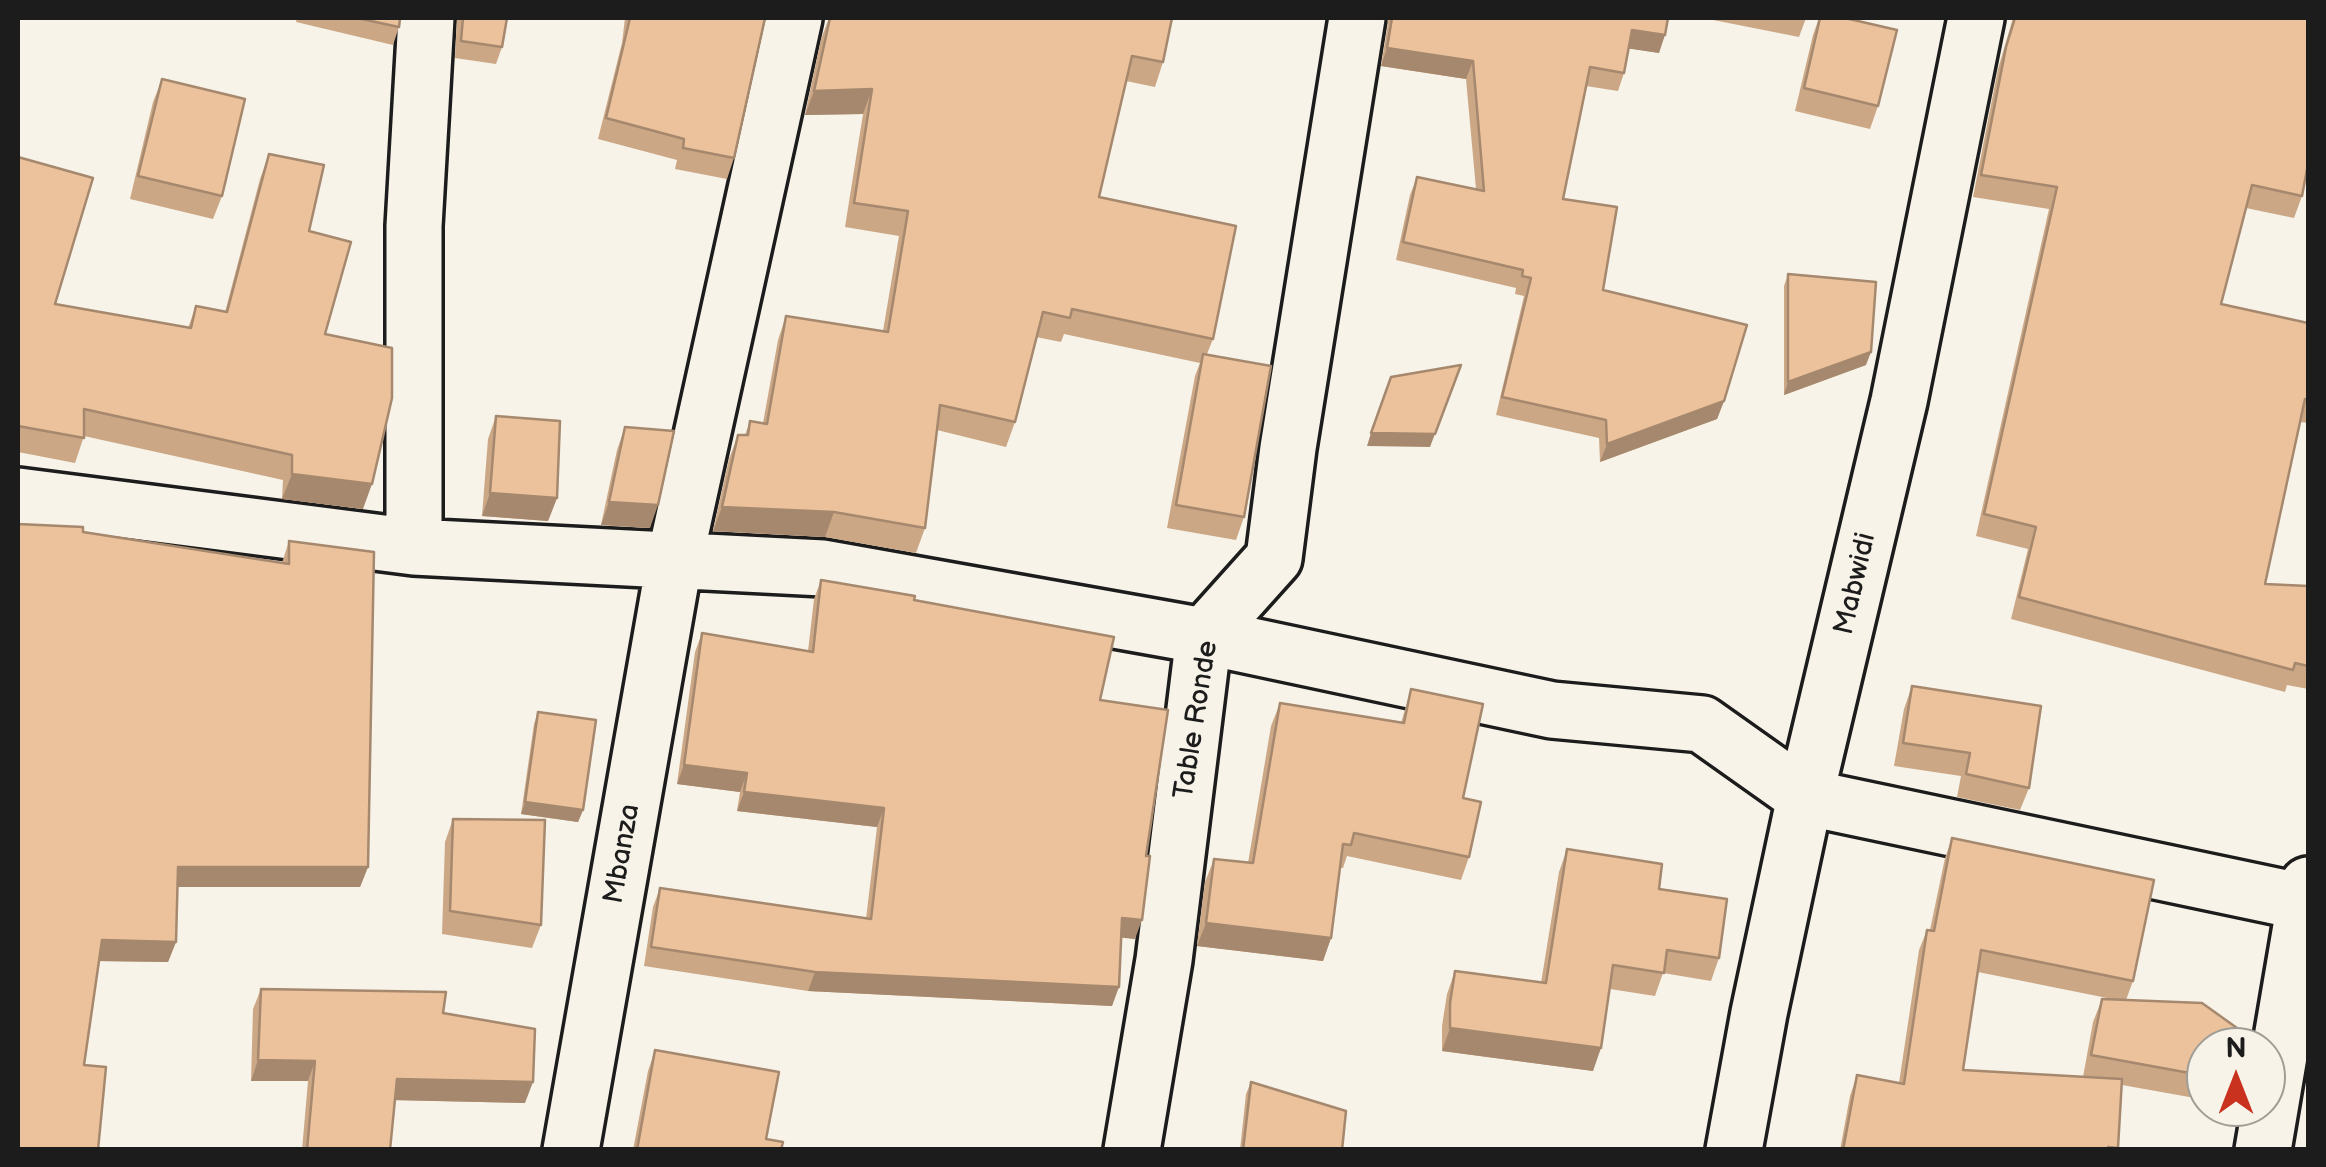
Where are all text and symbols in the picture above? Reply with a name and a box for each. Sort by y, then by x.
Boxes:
street label: Mabwidi [1828,530,1884,638]
street label: Table Ronde [1168,638,1226,802]
street label: Mbanza [598,802,648,906]
north arrow [2186,1027,2286,1127]
text: N [2225,1032,2247,1065]

